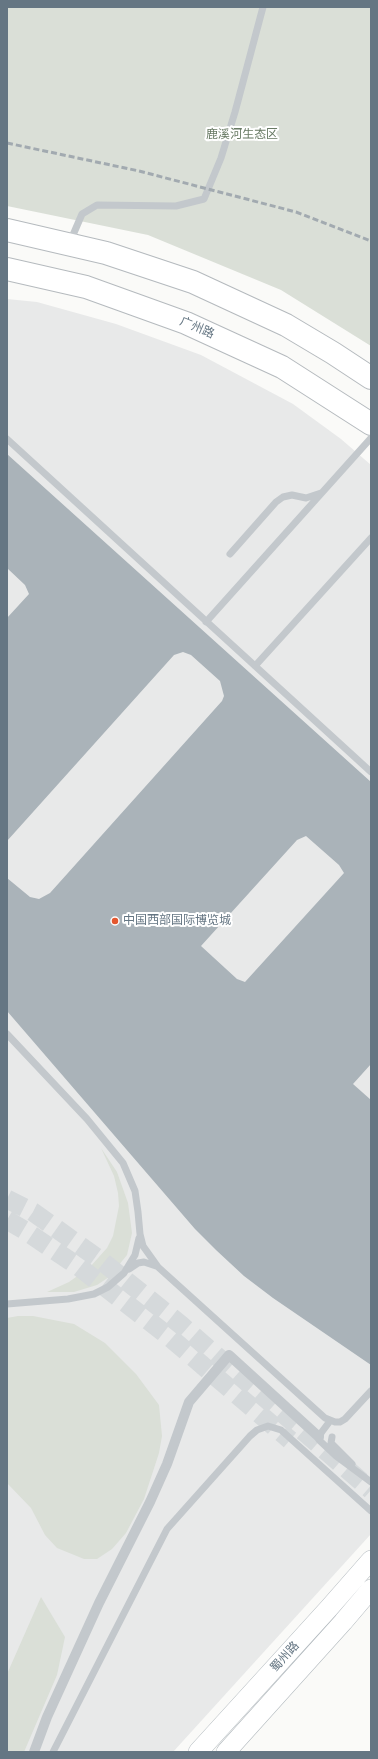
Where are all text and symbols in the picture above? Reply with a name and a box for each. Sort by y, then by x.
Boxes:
park label: 鹿溪河生态区 [206,128,278,142]
street label: 广州路 [178,314,216,342]
place label: 中国西部国际博览城 [123,914,231,928]
marker: 中国西部国际博览城 [110,916,120,926]
street label: 蜀州路 [268,1639,302,1675]

